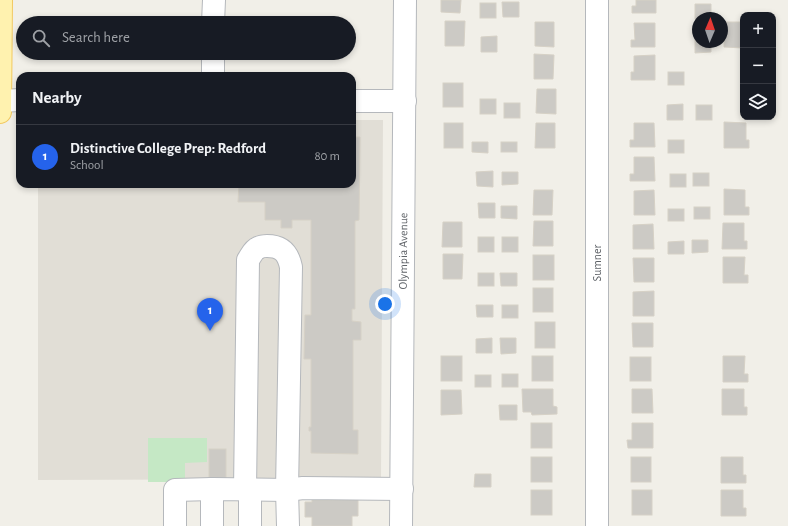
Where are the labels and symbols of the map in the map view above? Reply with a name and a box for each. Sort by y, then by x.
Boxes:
north arrow [692,12,728,48]
street label: Olympia Avenue [397,213,410,290]
street label: Sumner [591,245,603,281]
your location [375,294,395,314]
pin: 1 [197,298,223,331]

